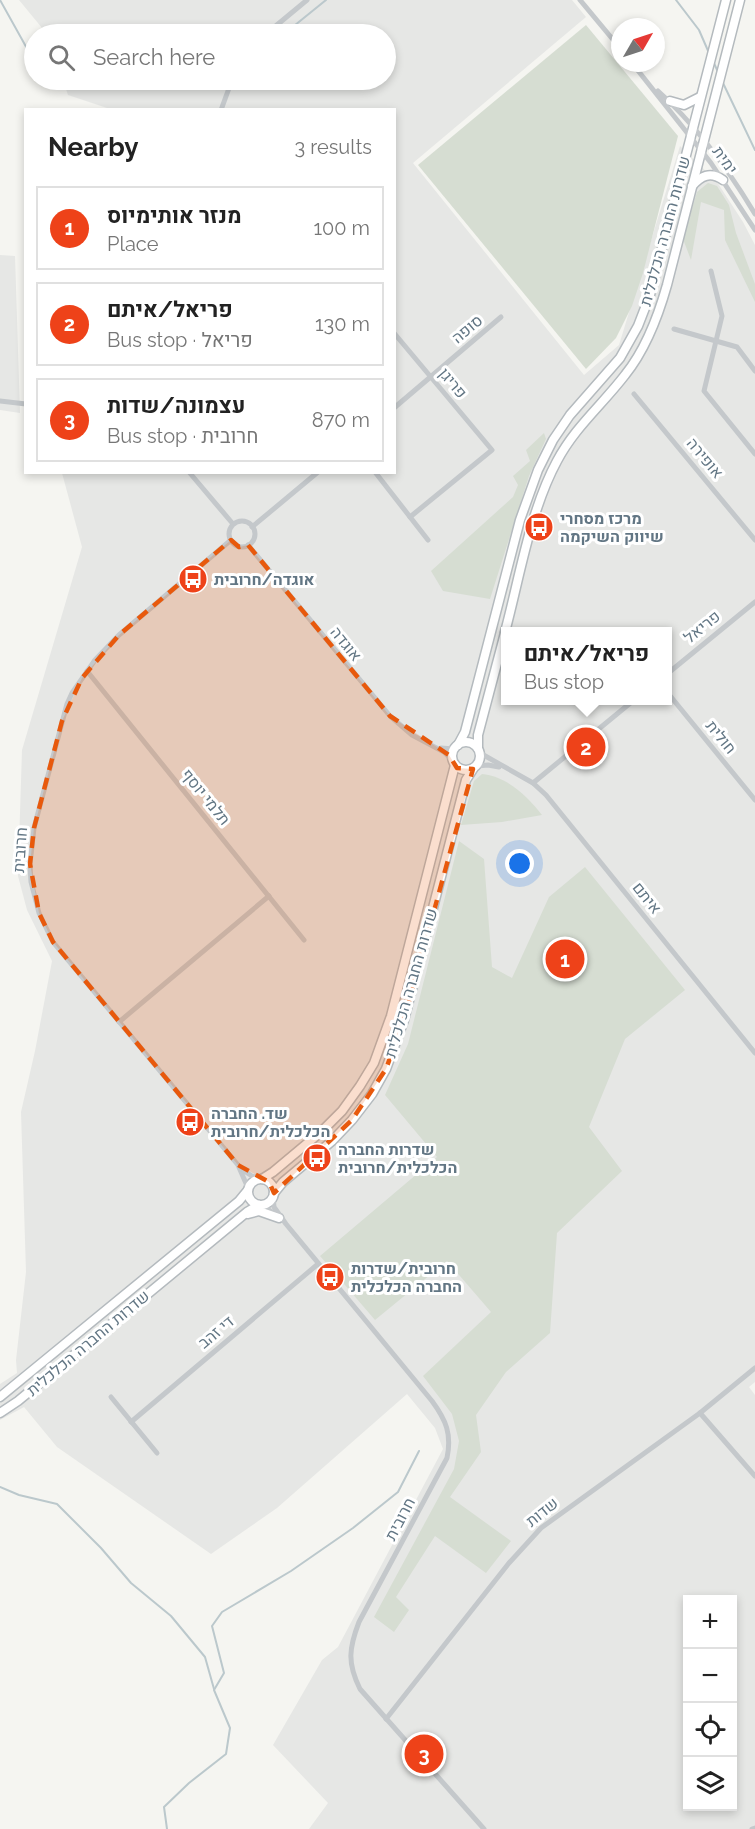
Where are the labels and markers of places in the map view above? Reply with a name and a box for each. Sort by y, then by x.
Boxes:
place label: מרכז מסחרי שיווק השיקמה [560,509,664,546]
bus stop icon: מרכז מסחרי שיווק השיקמה [523,511,555,543]
bus stop icon: אוגדה/חרובית [177,563,209,595]
place label: אוגדה/חרובית [214,570,315,589]
pin: 2 [566,724,606,770]
pin: 1 [546,936,584,982]
place label: שד. החברה הכלכלית/חרובית [211,1104,330,1141]
bus stop icon: שד. החברה הכלכלית/חרובית [174,1106,206,1138]
place label: שדרות החברה הכלכלית/חרובית [338,1140,457,1177]
bus stop icon: שדרות החברה הכלכלית/חרובית [301,1142,333,1174]
place label: חרובית/שדרות החברה הכלכלית [351,1259,462,1296]
bus stop icon: חרובית/שדרות החברה הכלכלית [314,1261,346,1293]
pin: 3 [404,1732,444,1776]

